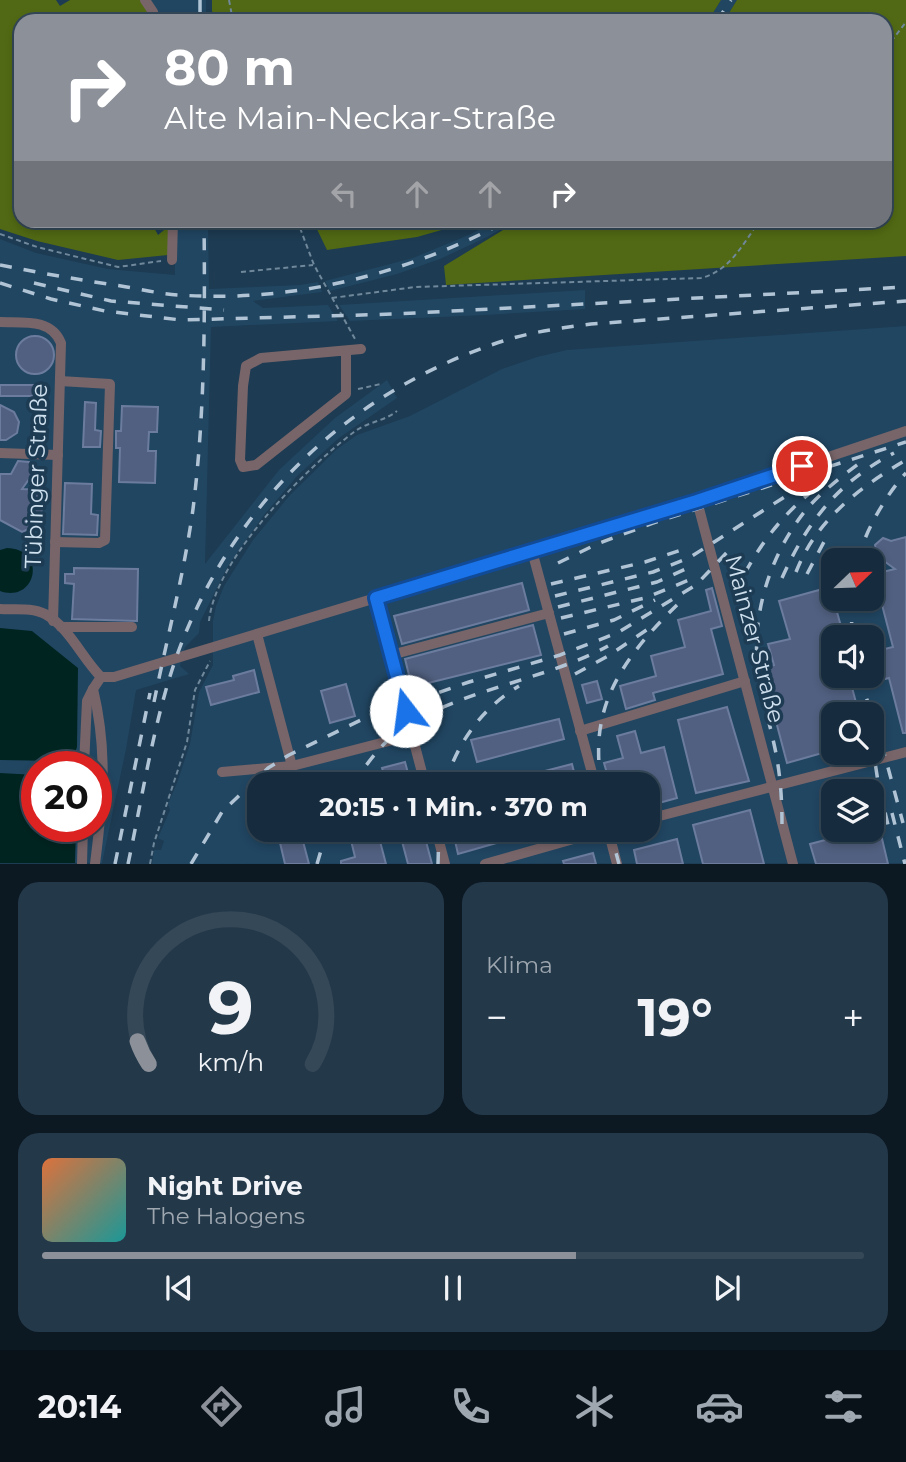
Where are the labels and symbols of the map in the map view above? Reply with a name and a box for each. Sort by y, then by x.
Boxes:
street label: Tübinger Straße [19,383,53,569]
pin [772,436,832,496]
north arrow [821,548,884,611]
street label: Mainzer Straße [719,552,791,726]
position arrow [369,674,443,748]
speed limit sign: 20 [21,751,112,842]

